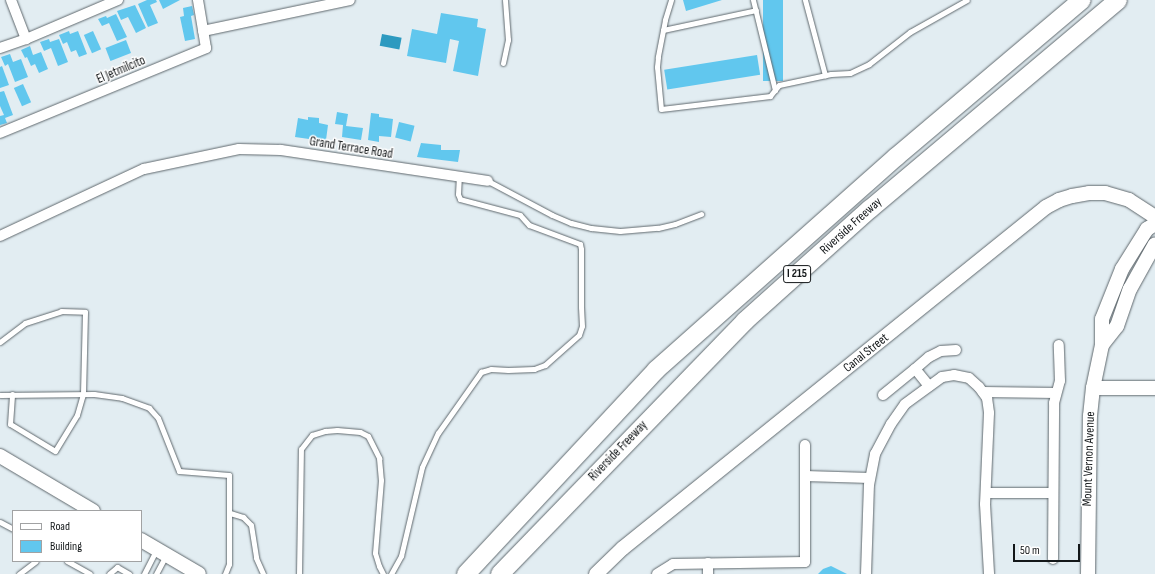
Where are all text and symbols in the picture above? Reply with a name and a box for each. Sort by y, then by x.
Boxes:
street label: El Jetmilcito [94,53,148,87]
street label: Grand Terrace Road [308,134,394,162]
street label: Riverside Freeway [817,194,885,258]
road number: I 215 [783,264,811,284]
street label: Canal Street [840,330,892,376]
street label: Mount Vernon Avenue [1080,411,1098,507]
street label: Riverside Freeway [585,418,651,484]
legend [12,510,142,562]
text: Road [50,519,70,534]
scale bar [1015,536,1082,562]
text: Building [50,539,82,554]
text: 50 m [1020,543,1040,558]

